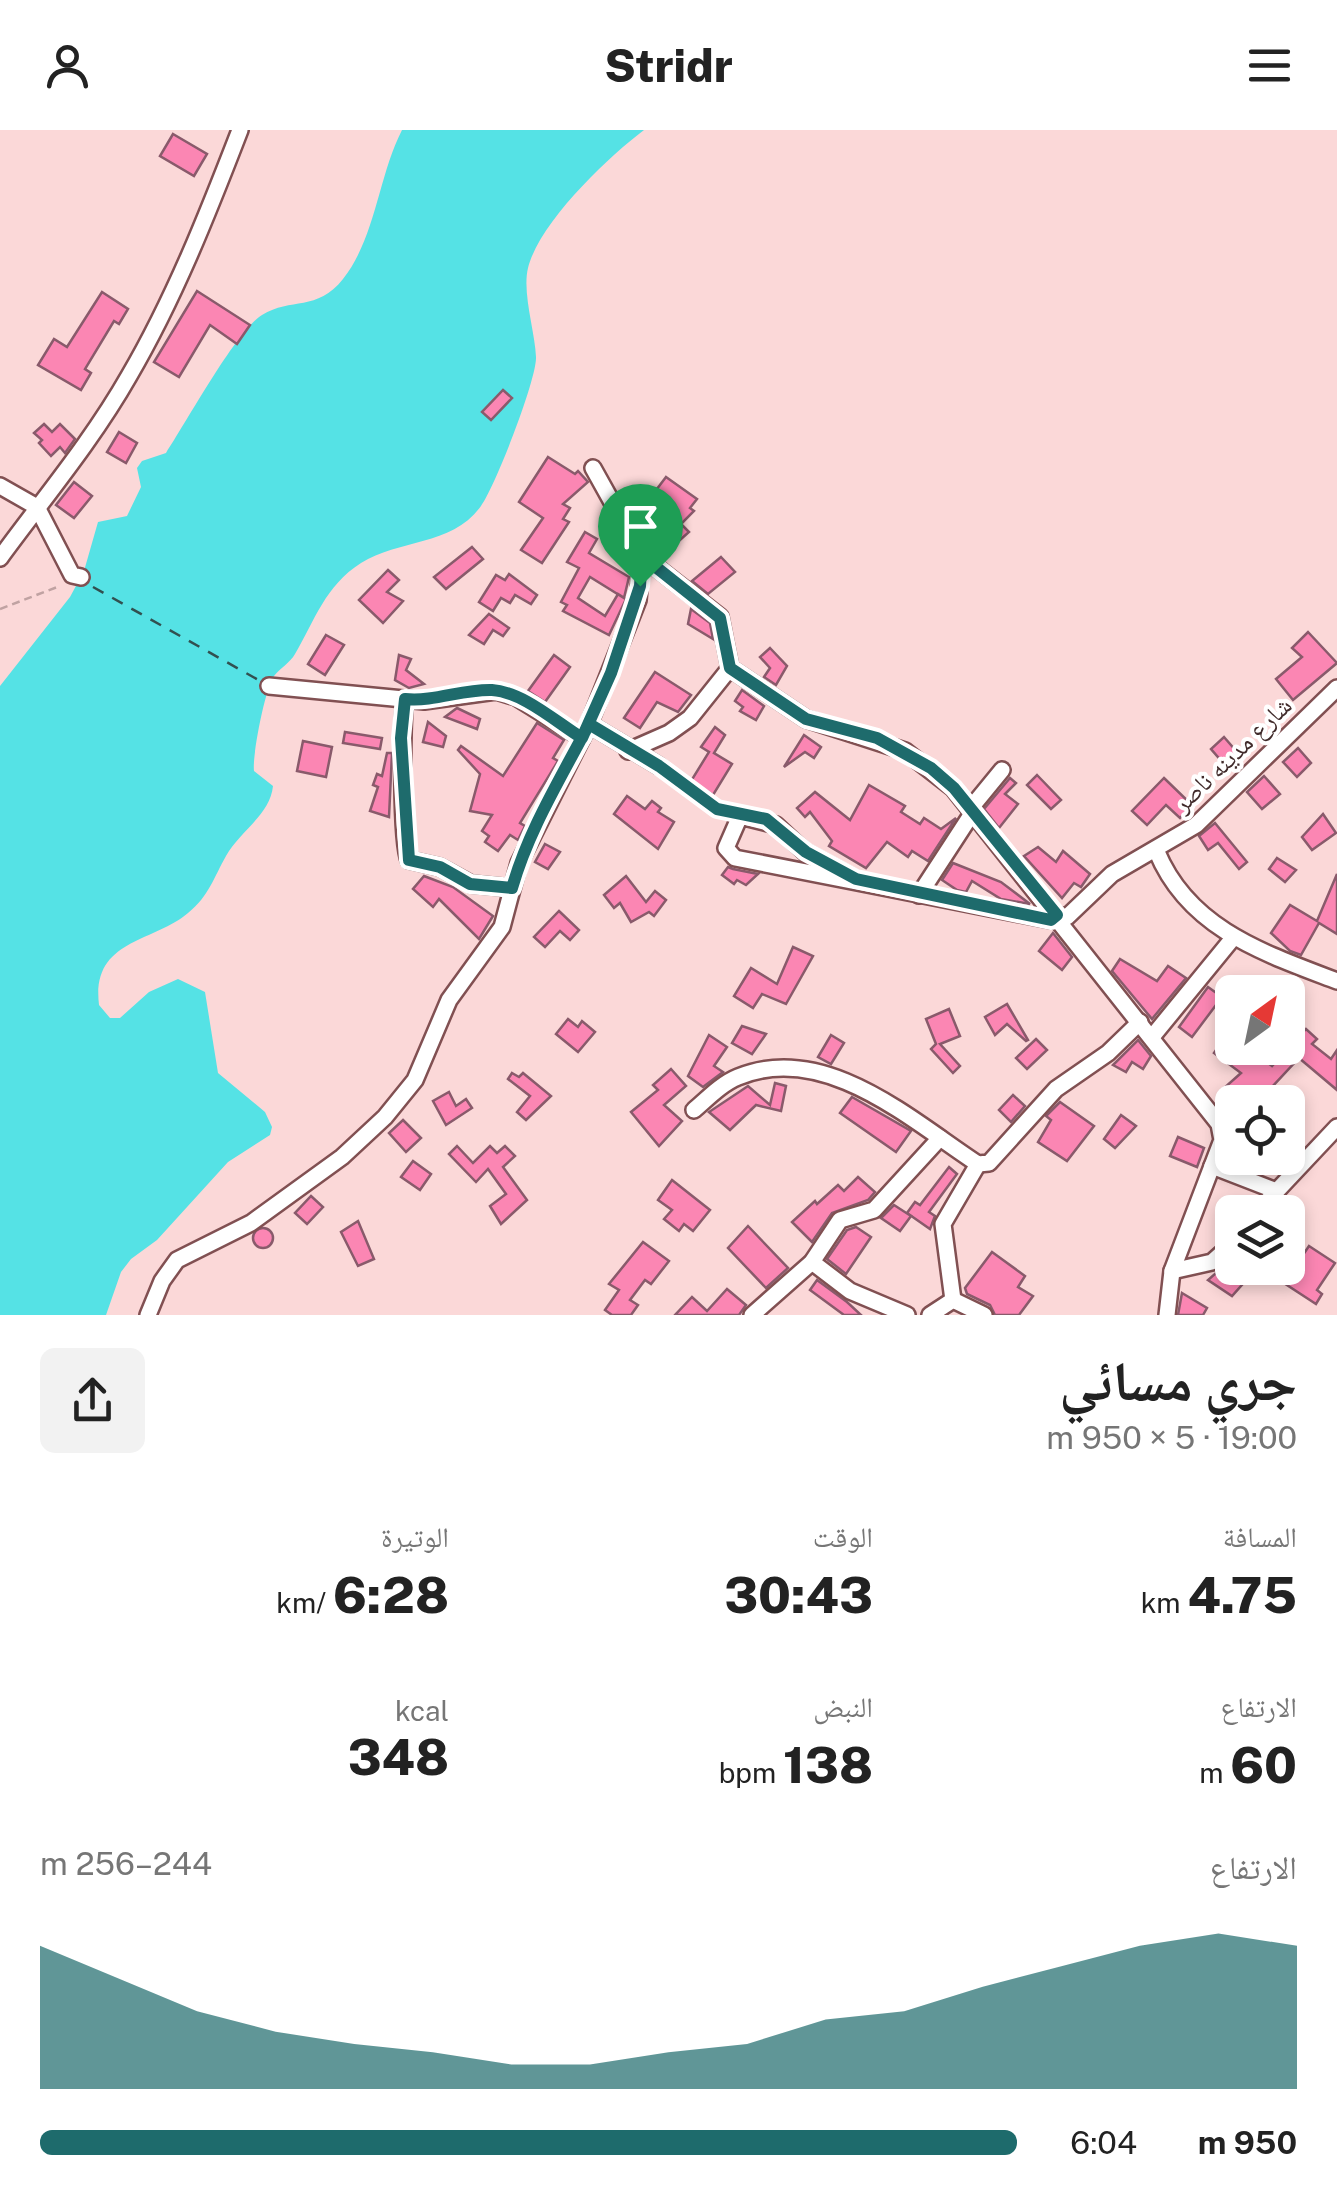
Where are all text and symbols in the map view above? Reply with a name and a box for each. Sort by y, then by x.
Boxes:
icon: person [40,38,95,93]
icon: menu [1242,38,1297,93]
text: Stridr [604,39,733,92]
pin [598,484,683,587]
icon: arrive [613,499,668,554]
street label: شارع مدينه ناصر [1166,690,1298,819]
north arrow [1215,975,1305,1065]
map controls [1215,975,1305,1285]
button: locate [1215,1085,1305,1175]
button: layers [1215,1195,1305,1285]
button: share [40,1348,145,1453]
text: جري مسائي [1059,1349,1297,1413]
text: 19:00 · 5 × 950 m [1046,1419,1297,1456]
text: الوتيرة [381,1520,449,1553]
text: الوقت [813,1520,873,1553]
text: المسافة [1223,1520,1297,1553]
text: 6:28 [333,1565,449,1624]
text: 30:43 [724,1565,873,1624]
text: 4.75 [1187,1565,1297,1624]
text: /km [276,1586,333,1619]
text: km [1141,1586,1187,1619]
text: النبض [813,1690,873,1723]
text: الارتفاع [1221,1690,1297,1723]
text: kcal [395,1694,449,1727]
text: 348 [348,1727,449,1786]
text: 138 [783,1735,873,1794]
text: 60 [1230,1735,1297,1794]
text: bpm [719,1756,783,1789]
text: m [1199,1756,1230,1789]
text: 244–256 m [40,1845,212,1882]
text: الارتفاع [1210,1849,1297,1886]
text: 6:04 [1070,2124,1137,2161]
text: 950 m [1198,2124,1297,2161]

